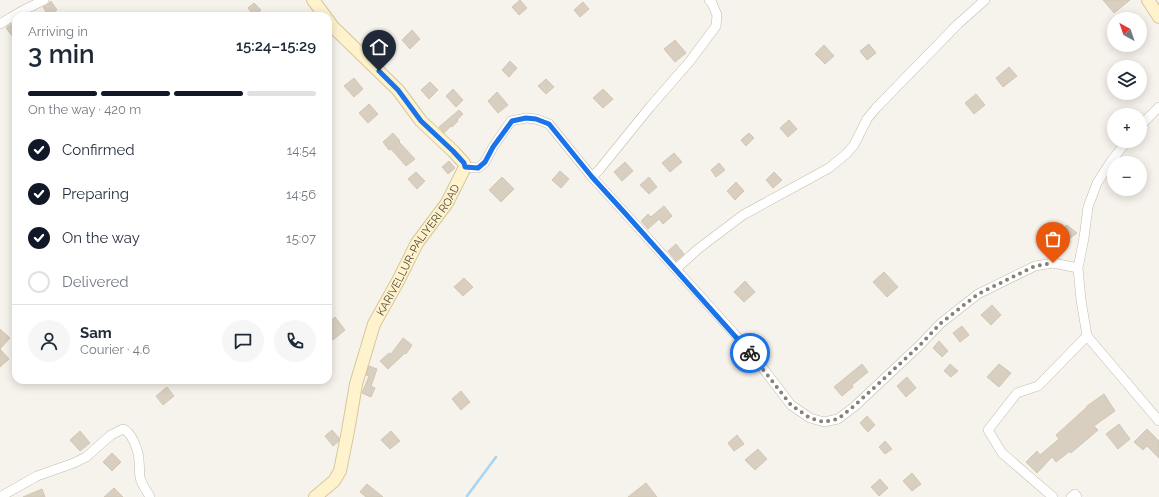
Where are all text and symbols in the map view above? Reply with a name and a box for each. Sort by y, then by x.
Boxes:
north arrow [1107,12,1147,52]
map controls [1107,12,1147,196]
text: Arriving in [28,24,88,39]
pin [362,30,396,71]
icon: home [368,36,390,58]
text: 15:24–15:29 [236,37,316,55]
text: 3 min [28,39,95,69]
button: layers [1107,60,1147,100]
text: On the way · 420 m [28,102,141,117]
button: + [1107,108,1147,148]
icon: check [28,139,50,161]
text: Confirmed [62,141,135,159]
text: 14:54 [287,143,316,158]
button: − [1107,156,1147,196]
street label: KARIVELLUR-PALIYERI ROAD [374,182,462,318]
icon: check [28,183,50,205]
text: Preparing [62,185,129,203]
text: 14:56 [286,187,316,202]
pin [1036,222,1070,263]
icon: check [28,227,50,249]
icon: bag [1042,228,1064,250]
text: On the way [62,229,140,247]
text: 15:07 [286,231,316,246]
text: Delivered [62,273,129,291]
button: person [28,320,70,362]
button: chat [222,320,264,362]
button: phone [274,320,316,362]
text: Sam [80,324,112,342]
courier [730,333,770,373]
text: Courier · 4.6 [80,342,150,357]
icon: bike [739,342,761,364]

